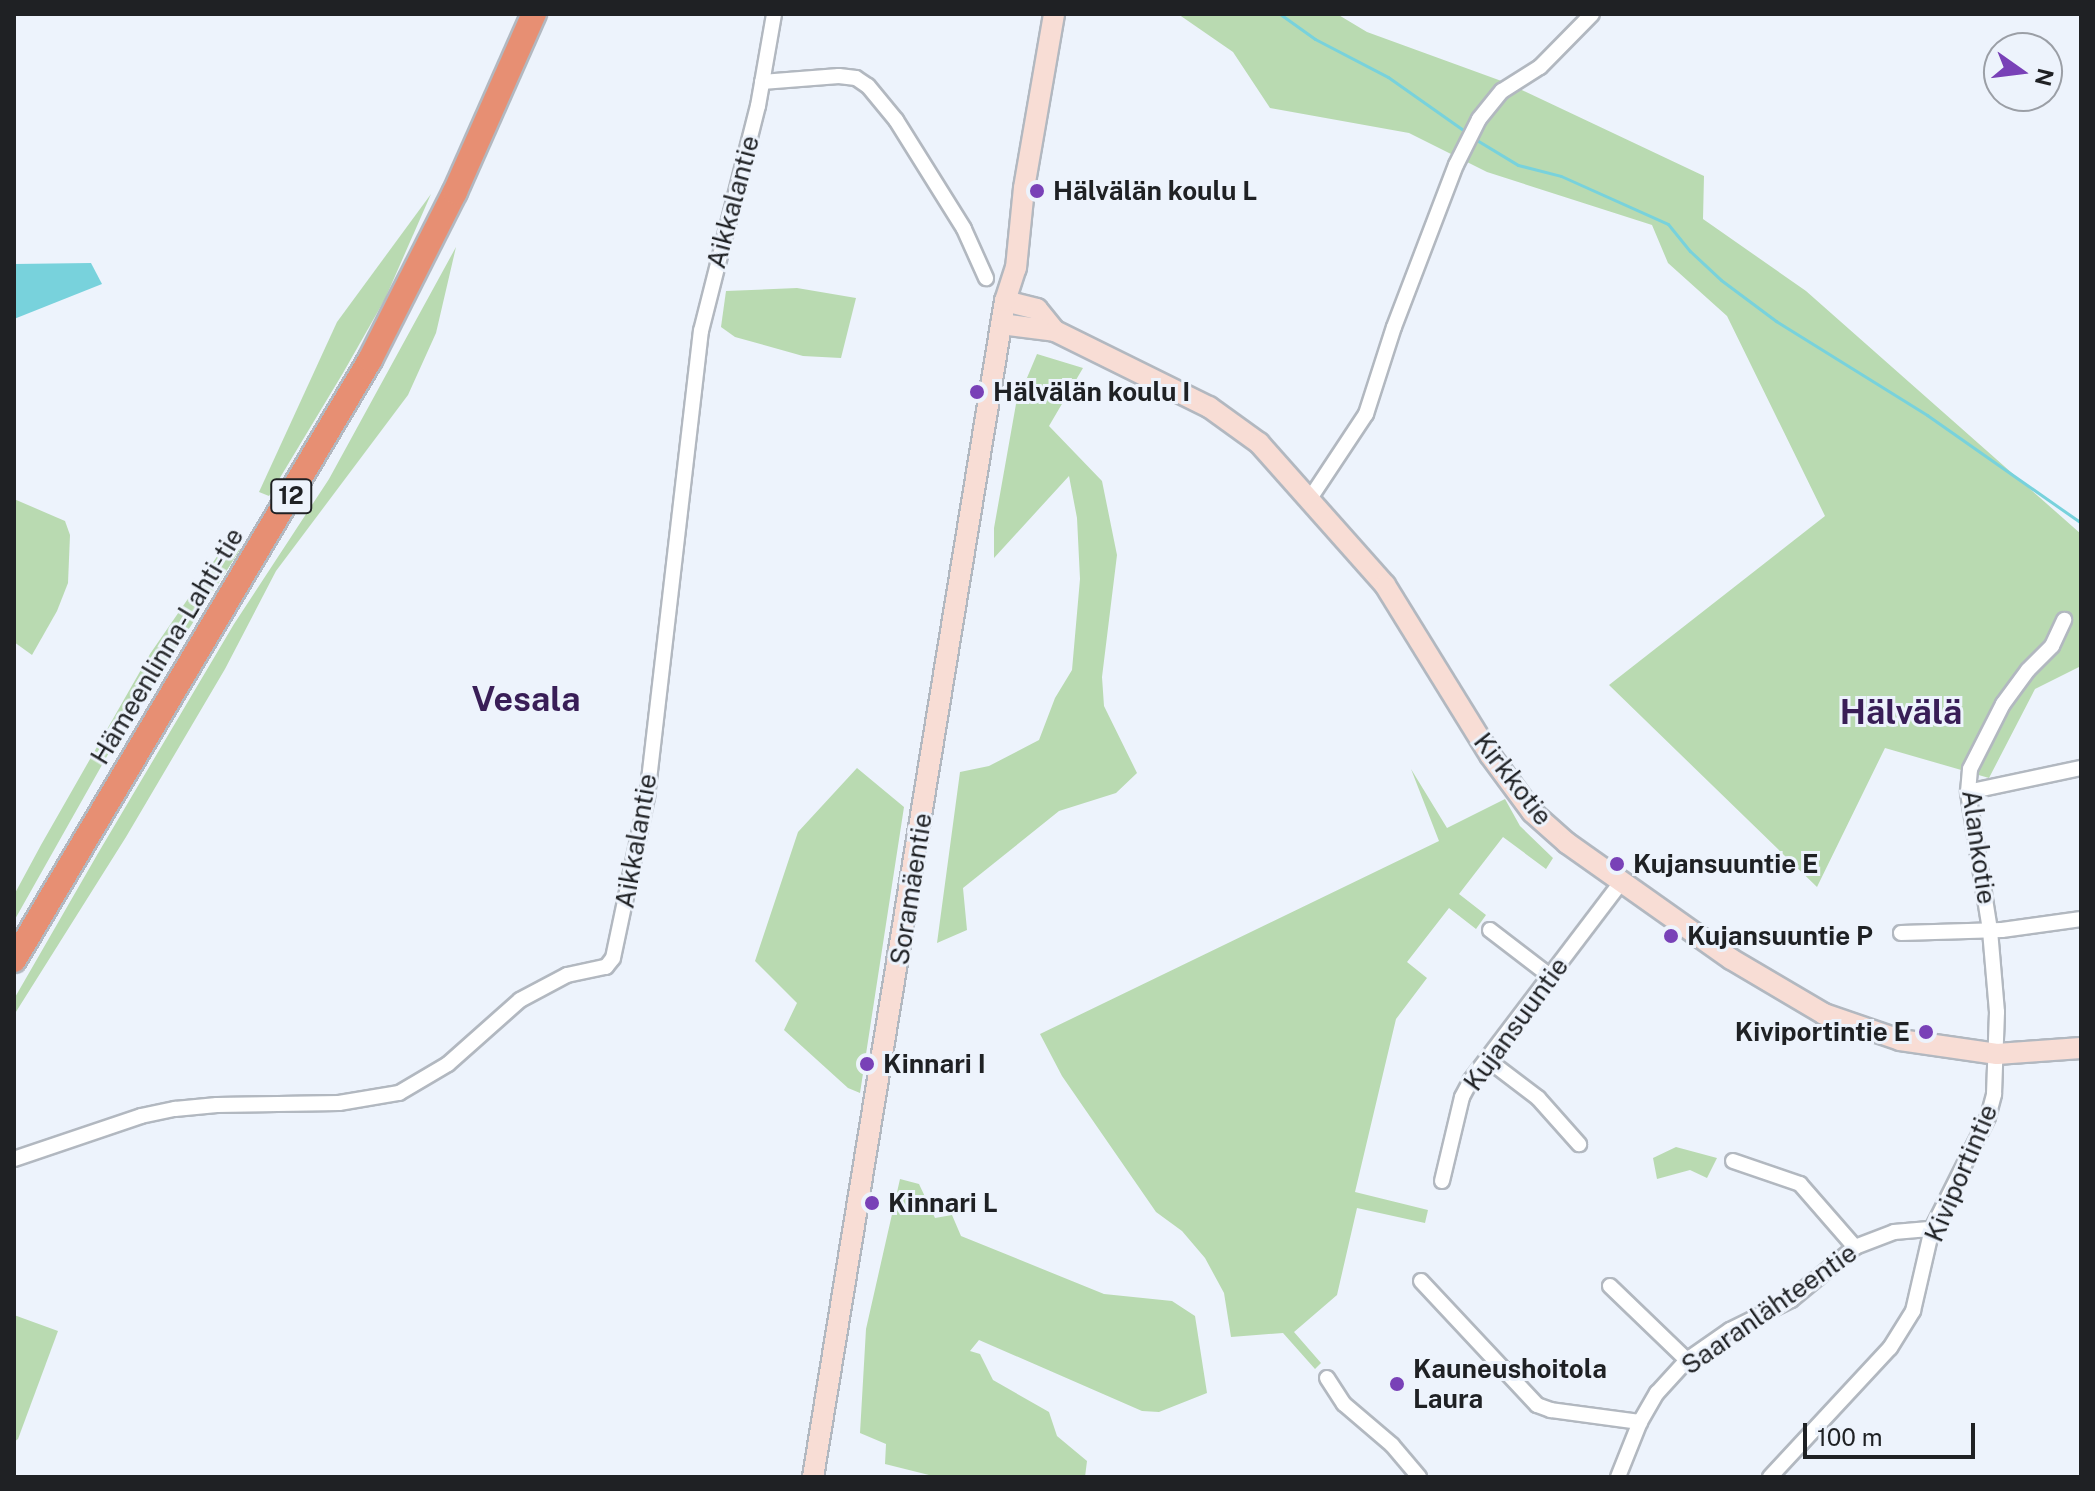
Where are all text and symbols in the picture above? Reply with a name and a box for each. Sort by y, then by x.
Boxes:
north arrow [1983,32,2063,112]
text: N [2030,66,2059,89]
street label: Aikkalantie [700,132,766,272]
place label: Hälvälän koulu L [1053,175,1257,207]
marker: Hälvälän koulu L [1028,182,1046,200]
place label: Hälvälän koulu I [993,376,1190,408]
marker: Hälvälän koulu I [968,383,986,401]
road number: 12 [269,476,313,516]
street label: Hämeenlinna-Lahti-tie [84,522,250,770]
district label: Vesala [471,680,581,720]
district label: Hälvälä [1840,693,1962,733]
street label: Kirkkotie [1467,727,1559,831]
street label: Aikkalantie [609,771,663,911]
street label: Alankotie [1956,788,2002,906]
street label: Soramäentie [884,811,938,967]
place label: Kujansuuntie E [1633,848,1819,880]
marker: Kujansuuntie E [1608,855,1626,873]
place label: Kujansuuntie P [1687,920,1873,952]
marker: Kujansuuntie P [1662,927,1680,945]
street label: Kujansuuntie [1457,951,1575,1097]
place label: Kiviportintie E [1735,1016,1910,1048]
marker: Kiviportintie E [1917,1023,1935,1041]
place label: Kinnari I [883,1048,986,1080]
marker: Kinnari I [858,1055,876,1073]
street label: Kiviportintie [1918,1100,2004,1246]
place label: Kinnari L [888,1187,998,1219]
marker: Kinnari L [863,1194,881,1212]
street label: Saaranlähteentie [1675,1237,1863,1381]
place label: Kauneushoitola Laura [1413,1353,1607,1414]
marker: Kauneushoitola Laura [1388,1375,1406,1393]
scale bar [1807,1407,1979,1457]
text: 100 m [1817,1423,1883,1451]

